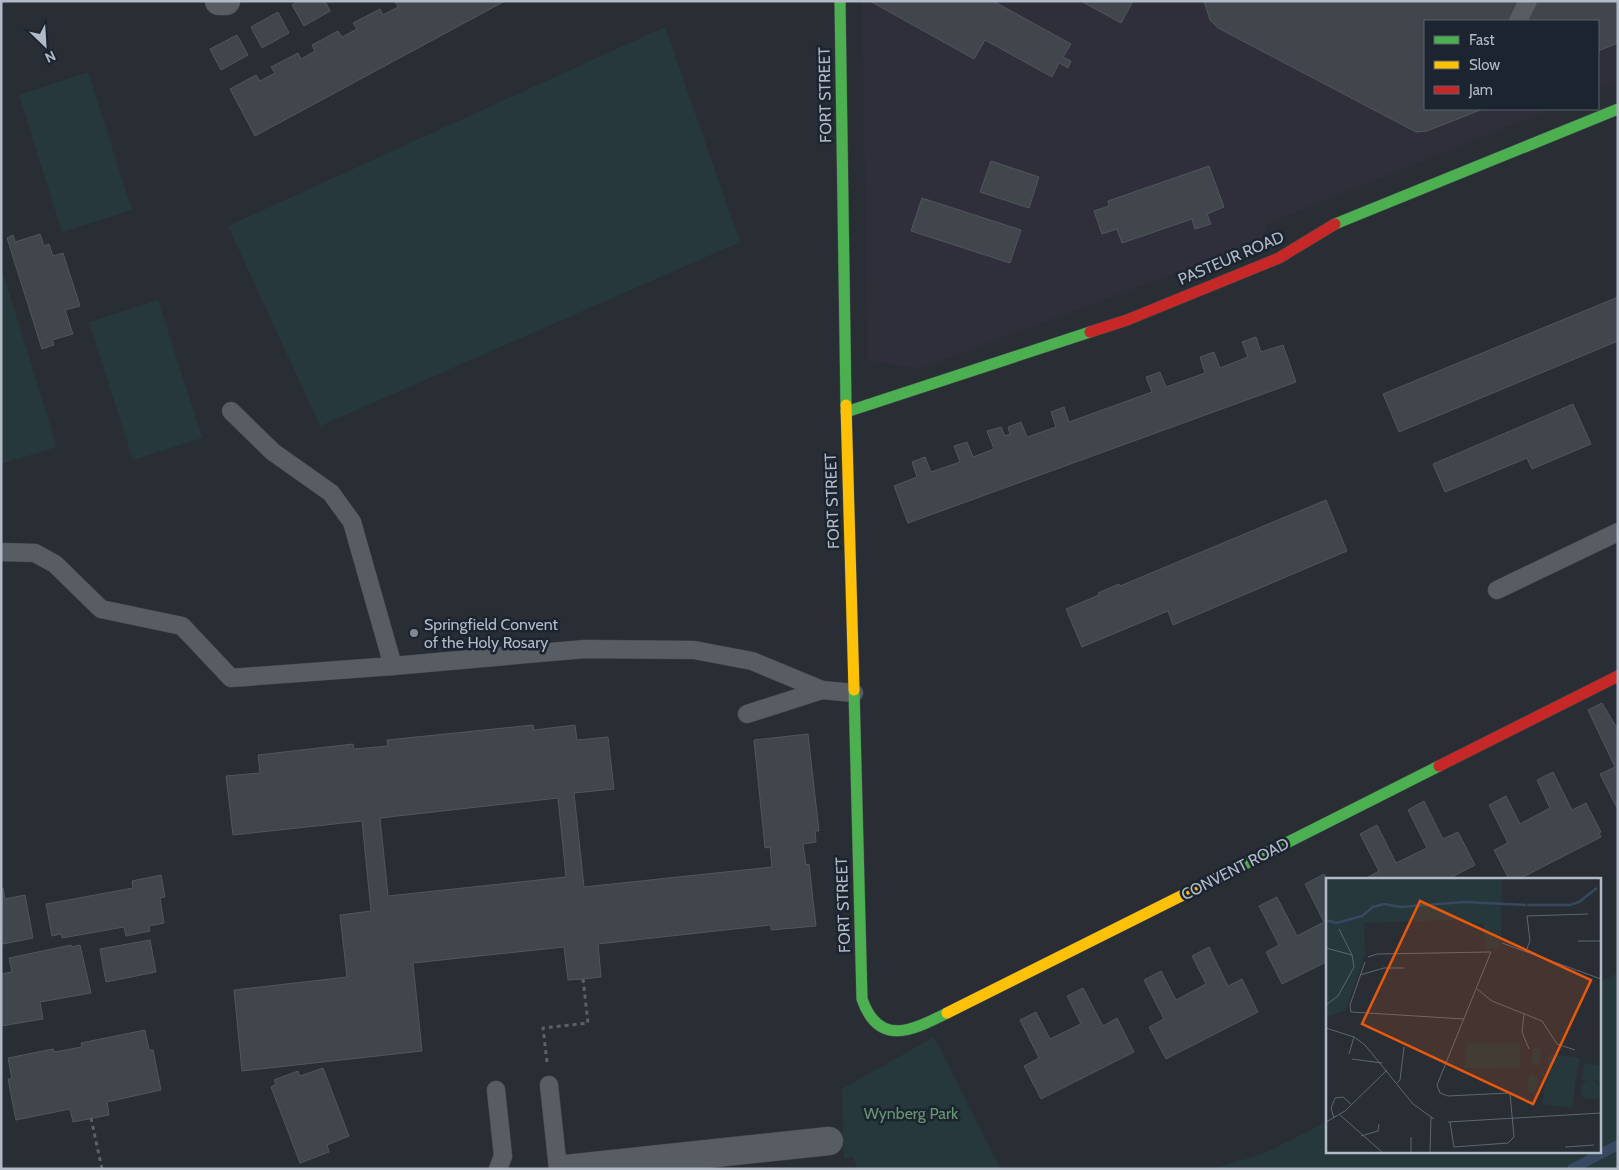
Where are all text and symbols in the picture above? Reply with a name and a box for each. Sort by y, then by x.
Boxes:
north arrow [20,20,70,70]
legend [1424,20,1599,110]
text: Fast [1469,31,1494,49]
street label: FORT STREET [815,46,835,143]
text: N [42,47,59,67]
text: Slow [1469,56,1500,74]
text: Jam [1468,81,1493,99]
street label: PASTEUR ROAD [1175,227,1287,289]
street label: FORT STREET [821,452,843,549]
place label: Springfield Convent of the Holy Rosary [424,615,558,652]
marker: Springfield Convent of the Holy Rosary [408,627,420,639]
street label: CONVENT ROAD [1178,834,1292,904]
street label: FORT STREET [832,856,854,953]
inset map [1326,878,1602,1152]
park label: Wynberg Park [864,1104,959,1123]

